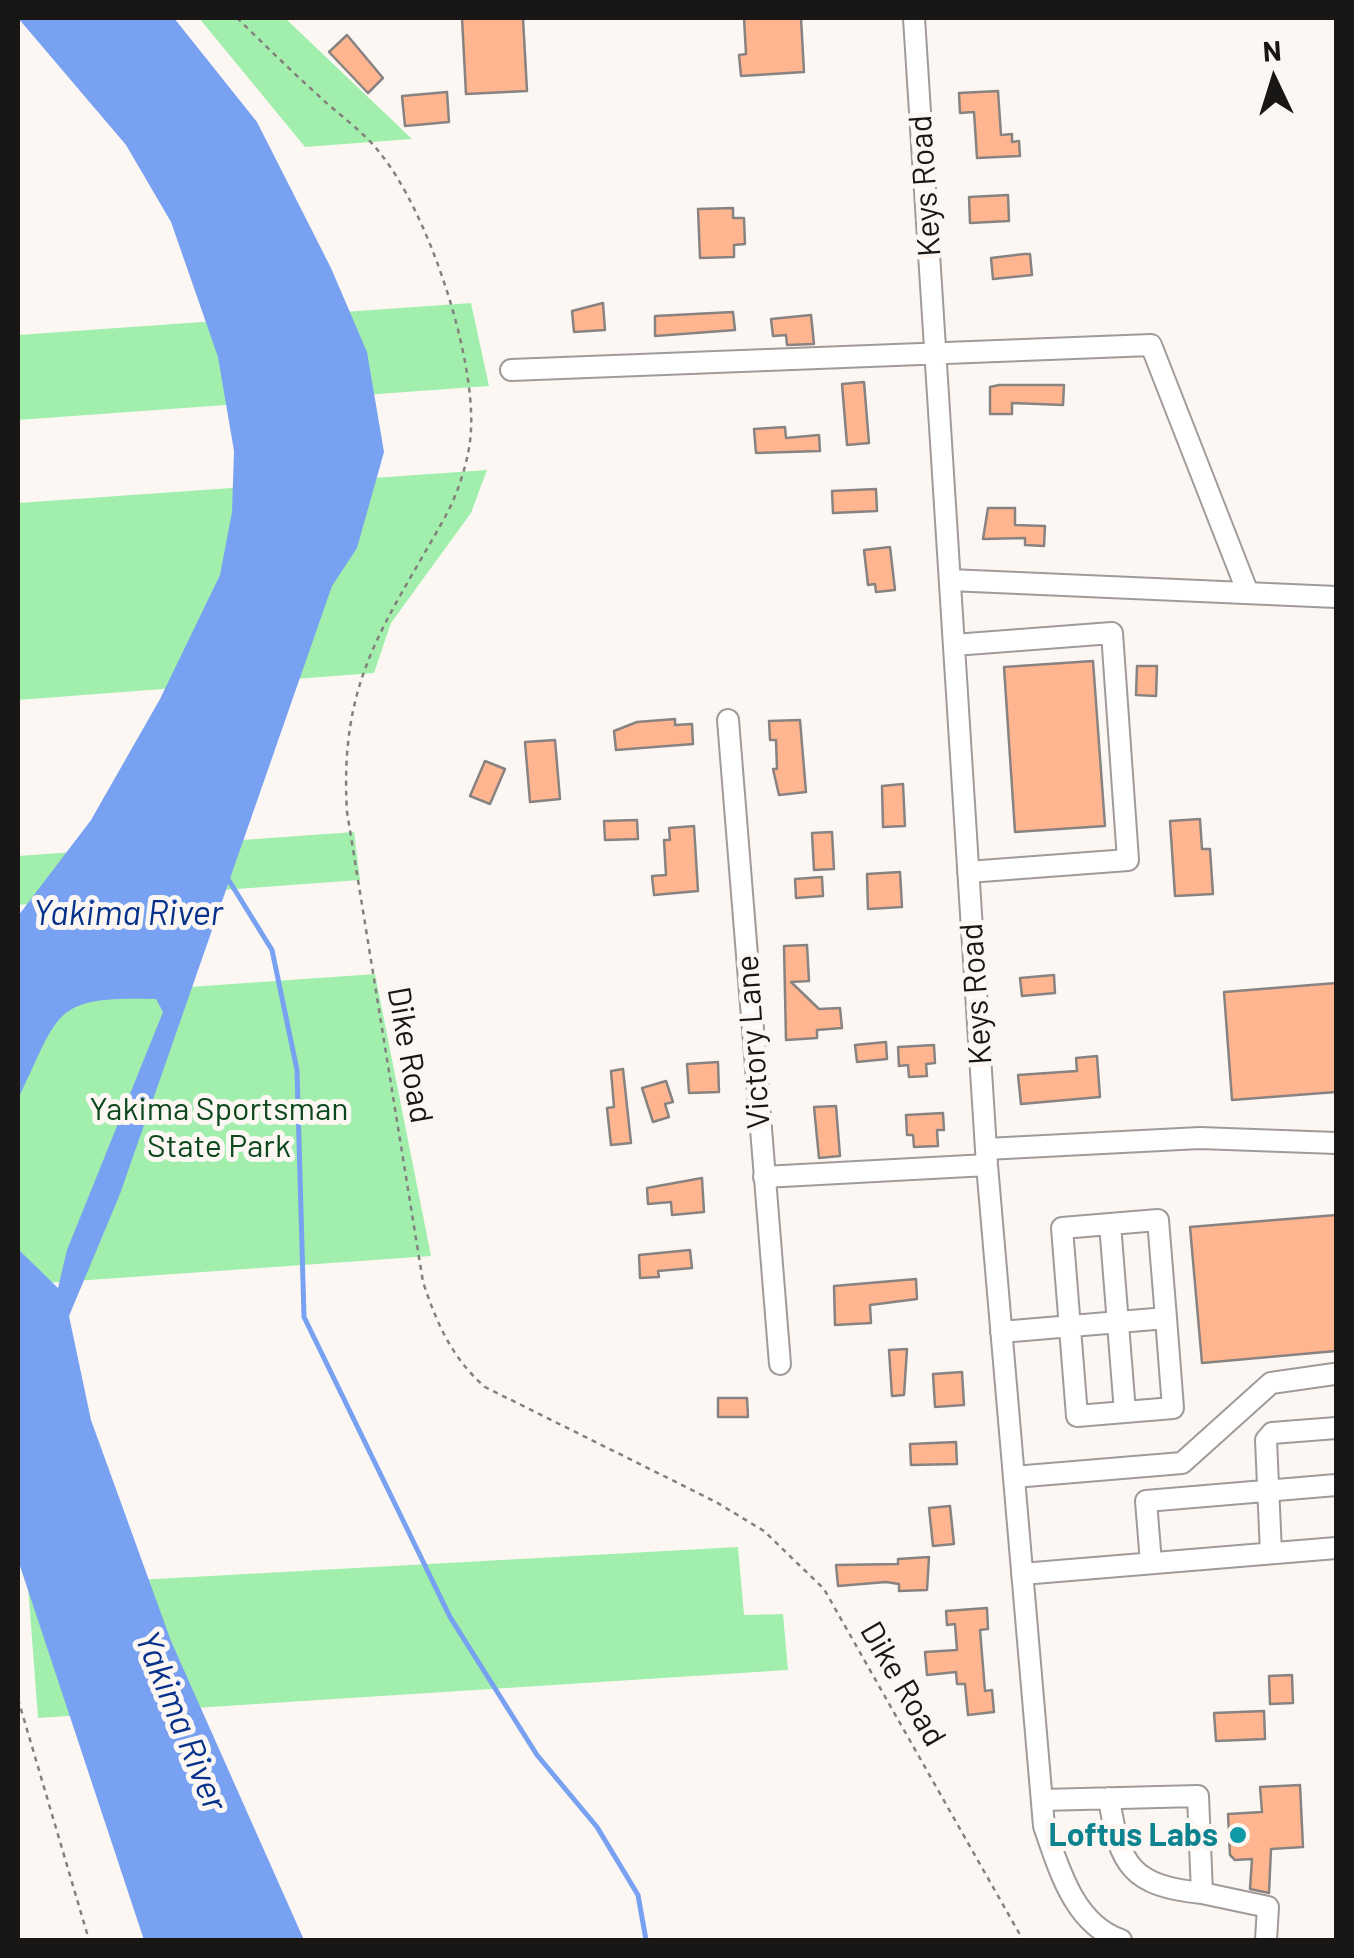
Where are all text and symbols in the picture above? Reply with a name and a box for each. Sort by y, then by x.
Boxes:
north arrow [1224,30,1324,130]
text: N [1261,32,1282,68]
street label: Keys Road [901,114,949,258]
water label: Yakima River [33,892,223,934]
street label: Keys Road [952,922,1000,1066]
street label: Victory Lane [728,954,778,1130]
street label: Dike Road [379,984,441,1126]
park label: Yakima Sportsman State Park [89,1090,349,1165]
street label: Dike Road [852,1615,954,1753]
water label: Yakima River [126,1625,236,1817]
place label: Loftus Labs [1048,1816,1218,1854]
marker: Loftus Labs [1227,1824,1249,1846]

